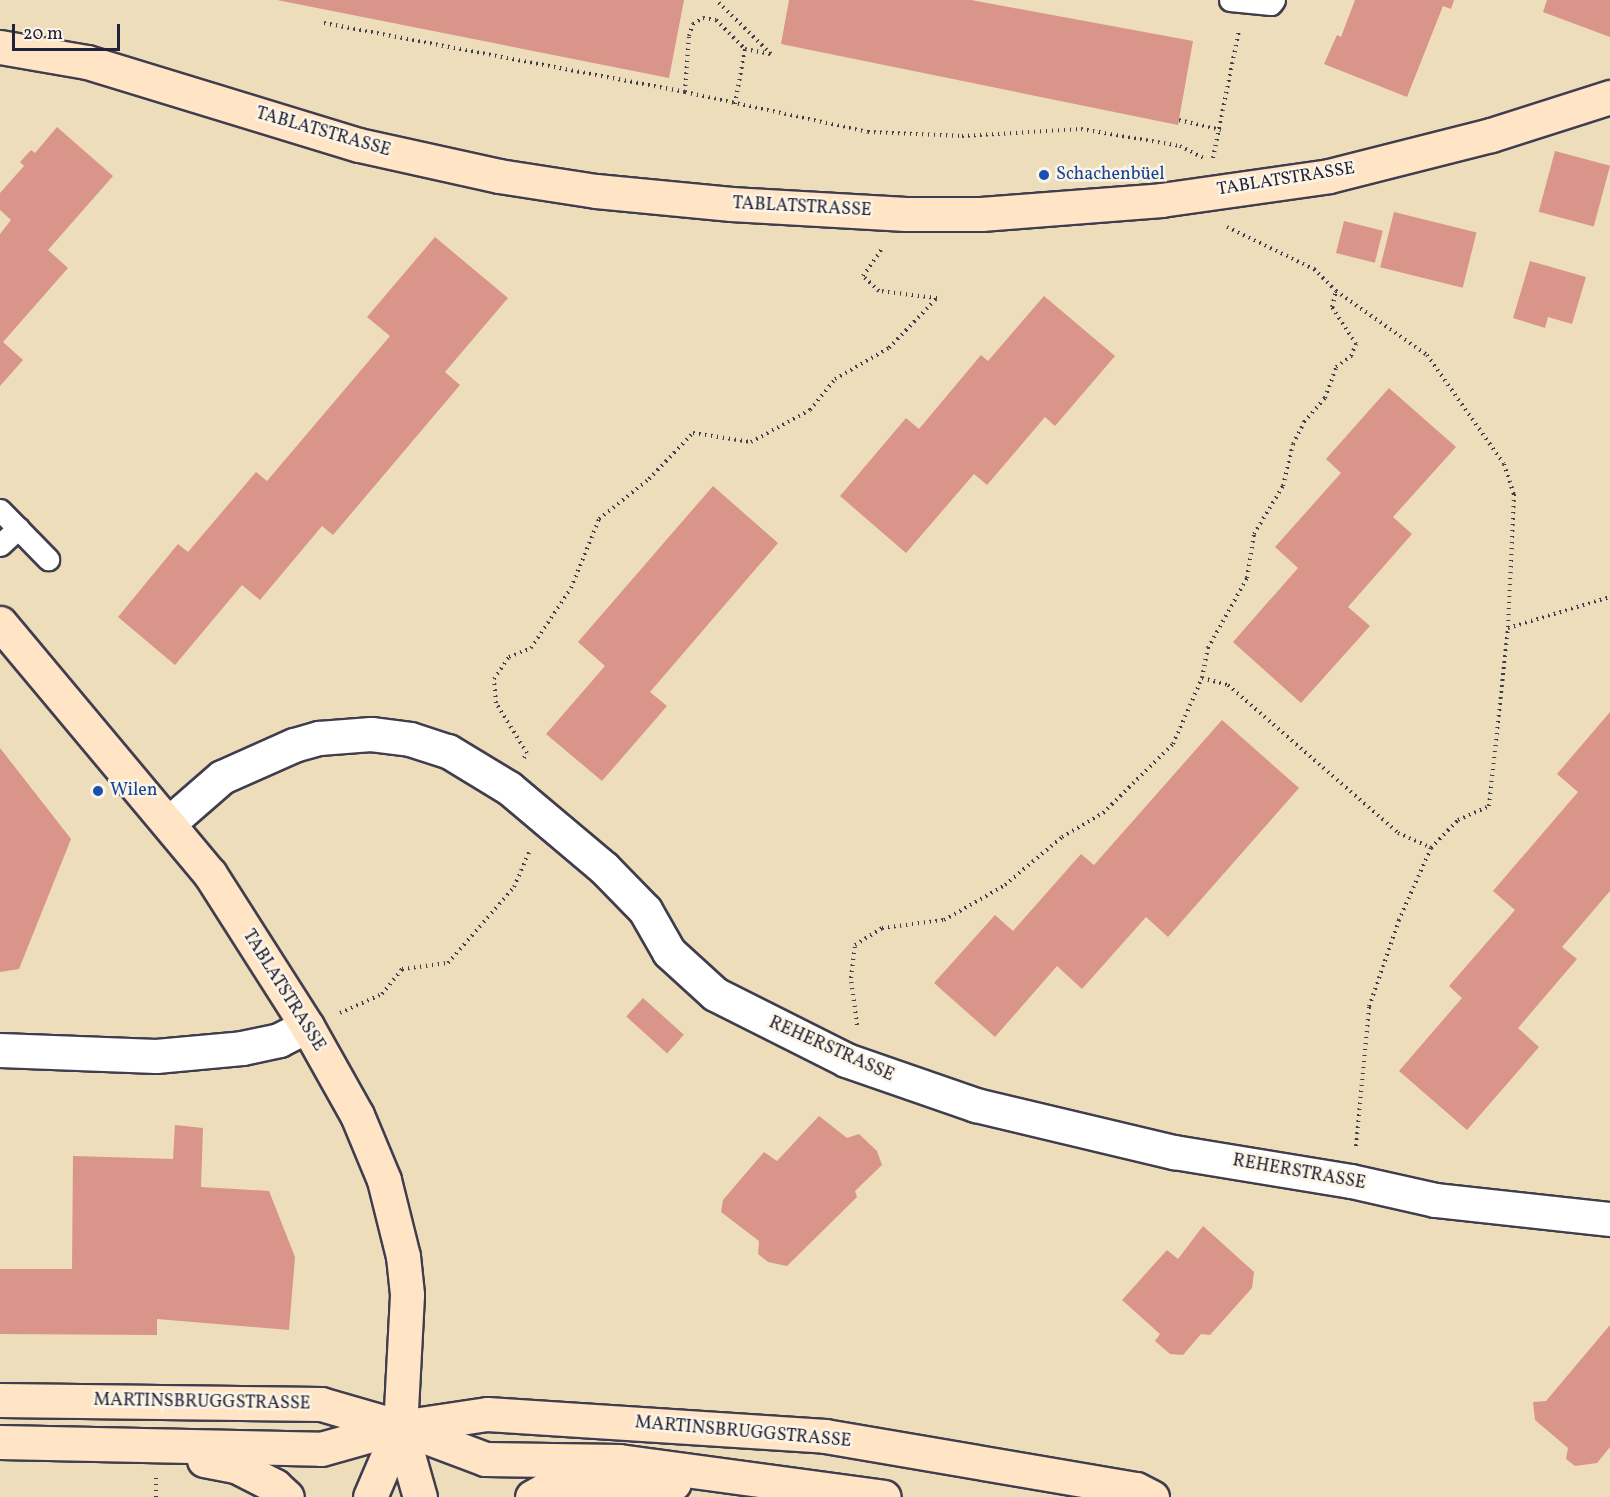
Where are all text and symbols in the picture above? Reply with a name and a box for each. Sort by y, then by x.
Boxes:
scale bar [15,12,123,50]
text: 20 m [23,22,63,47]
street label: TABLATSTRASSE [253,103,393,163]
street label: TABLATSTRASSE [1215,158,1357,202]
place label: Schachenbüel [1056,164,1165,186]
marker: Schachenbüel [1037,168,1051,182]
street label: TABLATSTRASSE [732,194,872,222]
place label: Wilen [110,780,158,802]
marker: Wilen [91,784,105,798]
street label: TABLATSTRASSE [237,926,329,1056]
street label: REHERSTRASSE [765,1013,897,1087]
street label: REHERSTRASSE [1231,1151,1367,1195]
street label: MARTINSBRUGGSTRASSE [93,1390,311,1416]
street label: MARTINSBRUGGSTRASSE [634,1413,852,1453]

